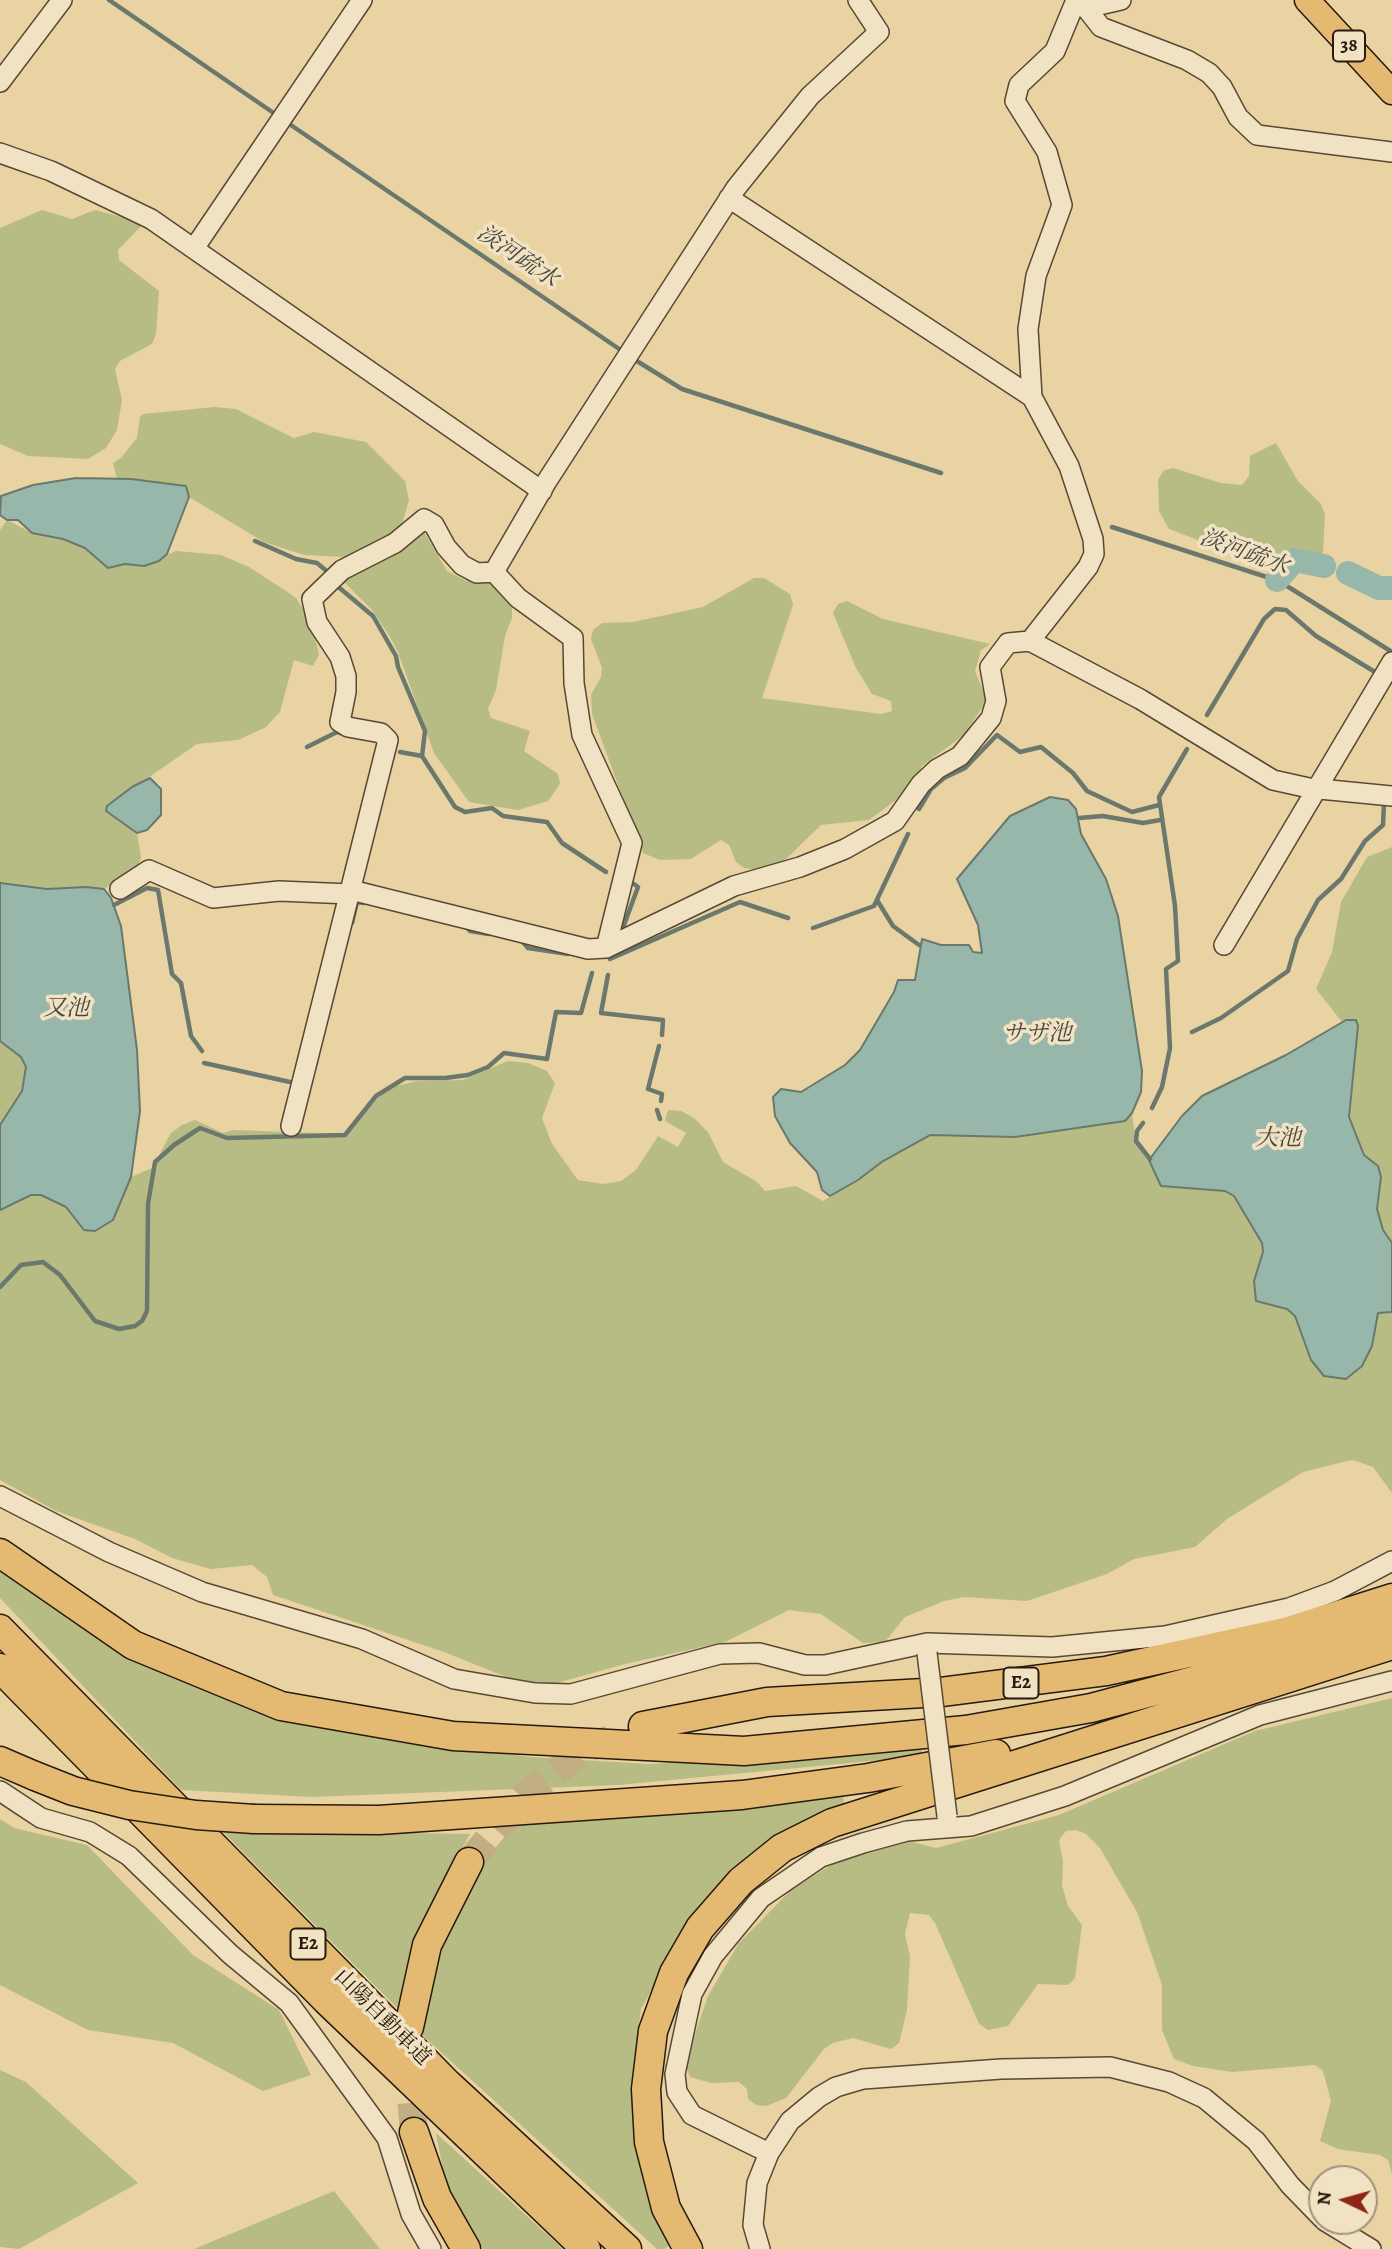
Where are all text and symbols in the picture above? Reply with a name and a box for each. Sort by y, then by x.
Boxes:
road number: 38 [1333,30,1365,61]
water label: 淡河疏水 [471,220,563,294]
water label: 淡河疏水 [1196,524,1292,582]
water label: 又池 [43,995,89,1023]
water label: サザ池 [1003,1020,1071,1048]
water label: 大池 [1255,1125,1301,1153]
road number: E2 [1004,1667,1038,1698]
road number: E2 [290,1928,326,1960]
street label: 山陽自動車道 [329,1965,435,2071]
north arrow [1308,2165,1378,2235]
text: N [1311,2190,1338,2206]

